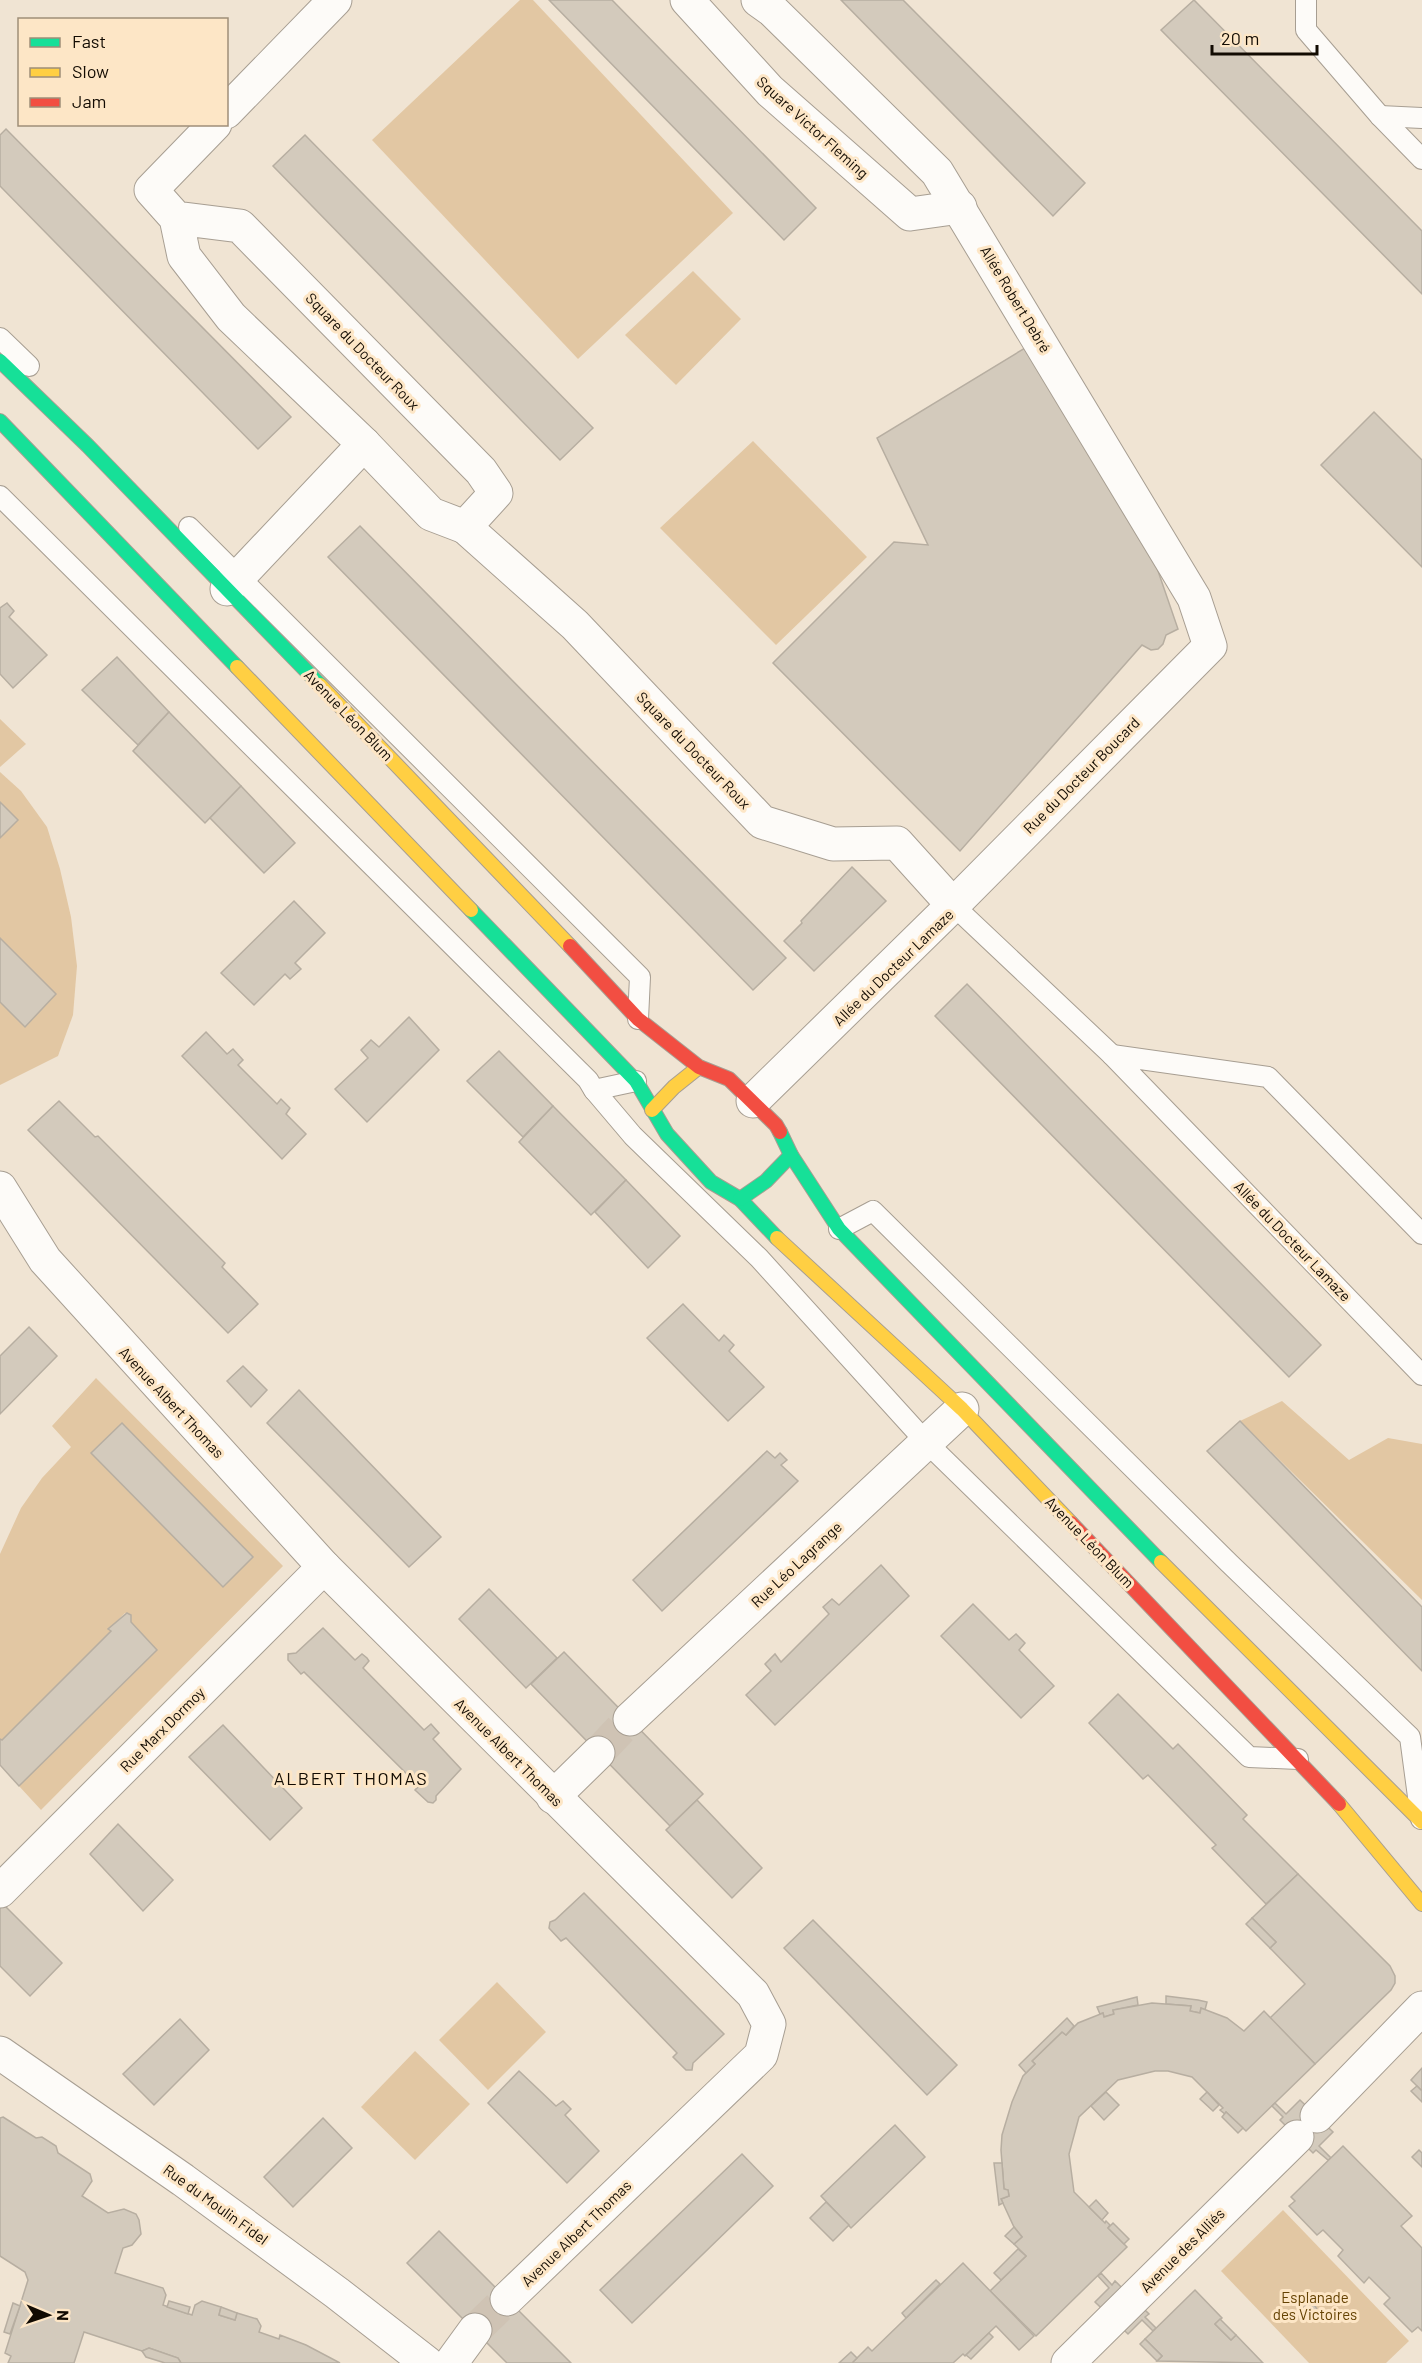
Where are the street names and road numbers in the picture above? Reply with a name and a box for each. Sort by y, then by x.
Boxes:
street label: Square Victor Fleming [754,72,872,182]
street label: Allée Robert Debré [977,242,1055,356]
street label: Square du Docteur Roux [302,289,424,413]
street label: Avenue Léon Blum [301,666,397,764]
street label: Square du Docteur Roux [633,688,755,812]
street label: Rue du Docteur Boucard [1019,713,1143,837]
street label: Allée du Docteur Lamaze [829,905,957,1029]
street label: Allée du Docteur Lamaze [1231,1177,1355,1305]
street label: Avenue Albert Thomas [116,1343,228,1461]
street label: Avenue Léon Blum [1042,1493,1138,1591]
street label: Rue Léo Lagrange [747,1517,845,1611]
street label: Rue Marx Dormoy [116,1683,208,1775]
street label: Avenue Albert Thomas [451,1694,567,1810]
street label: Rue du Moulin Fidel [160,2160,272,2248]
street label: Avenue Albert Thomas [517,2176,635,2290]
street label: Avenue des Alliés [1136,2204,1228,2296]

